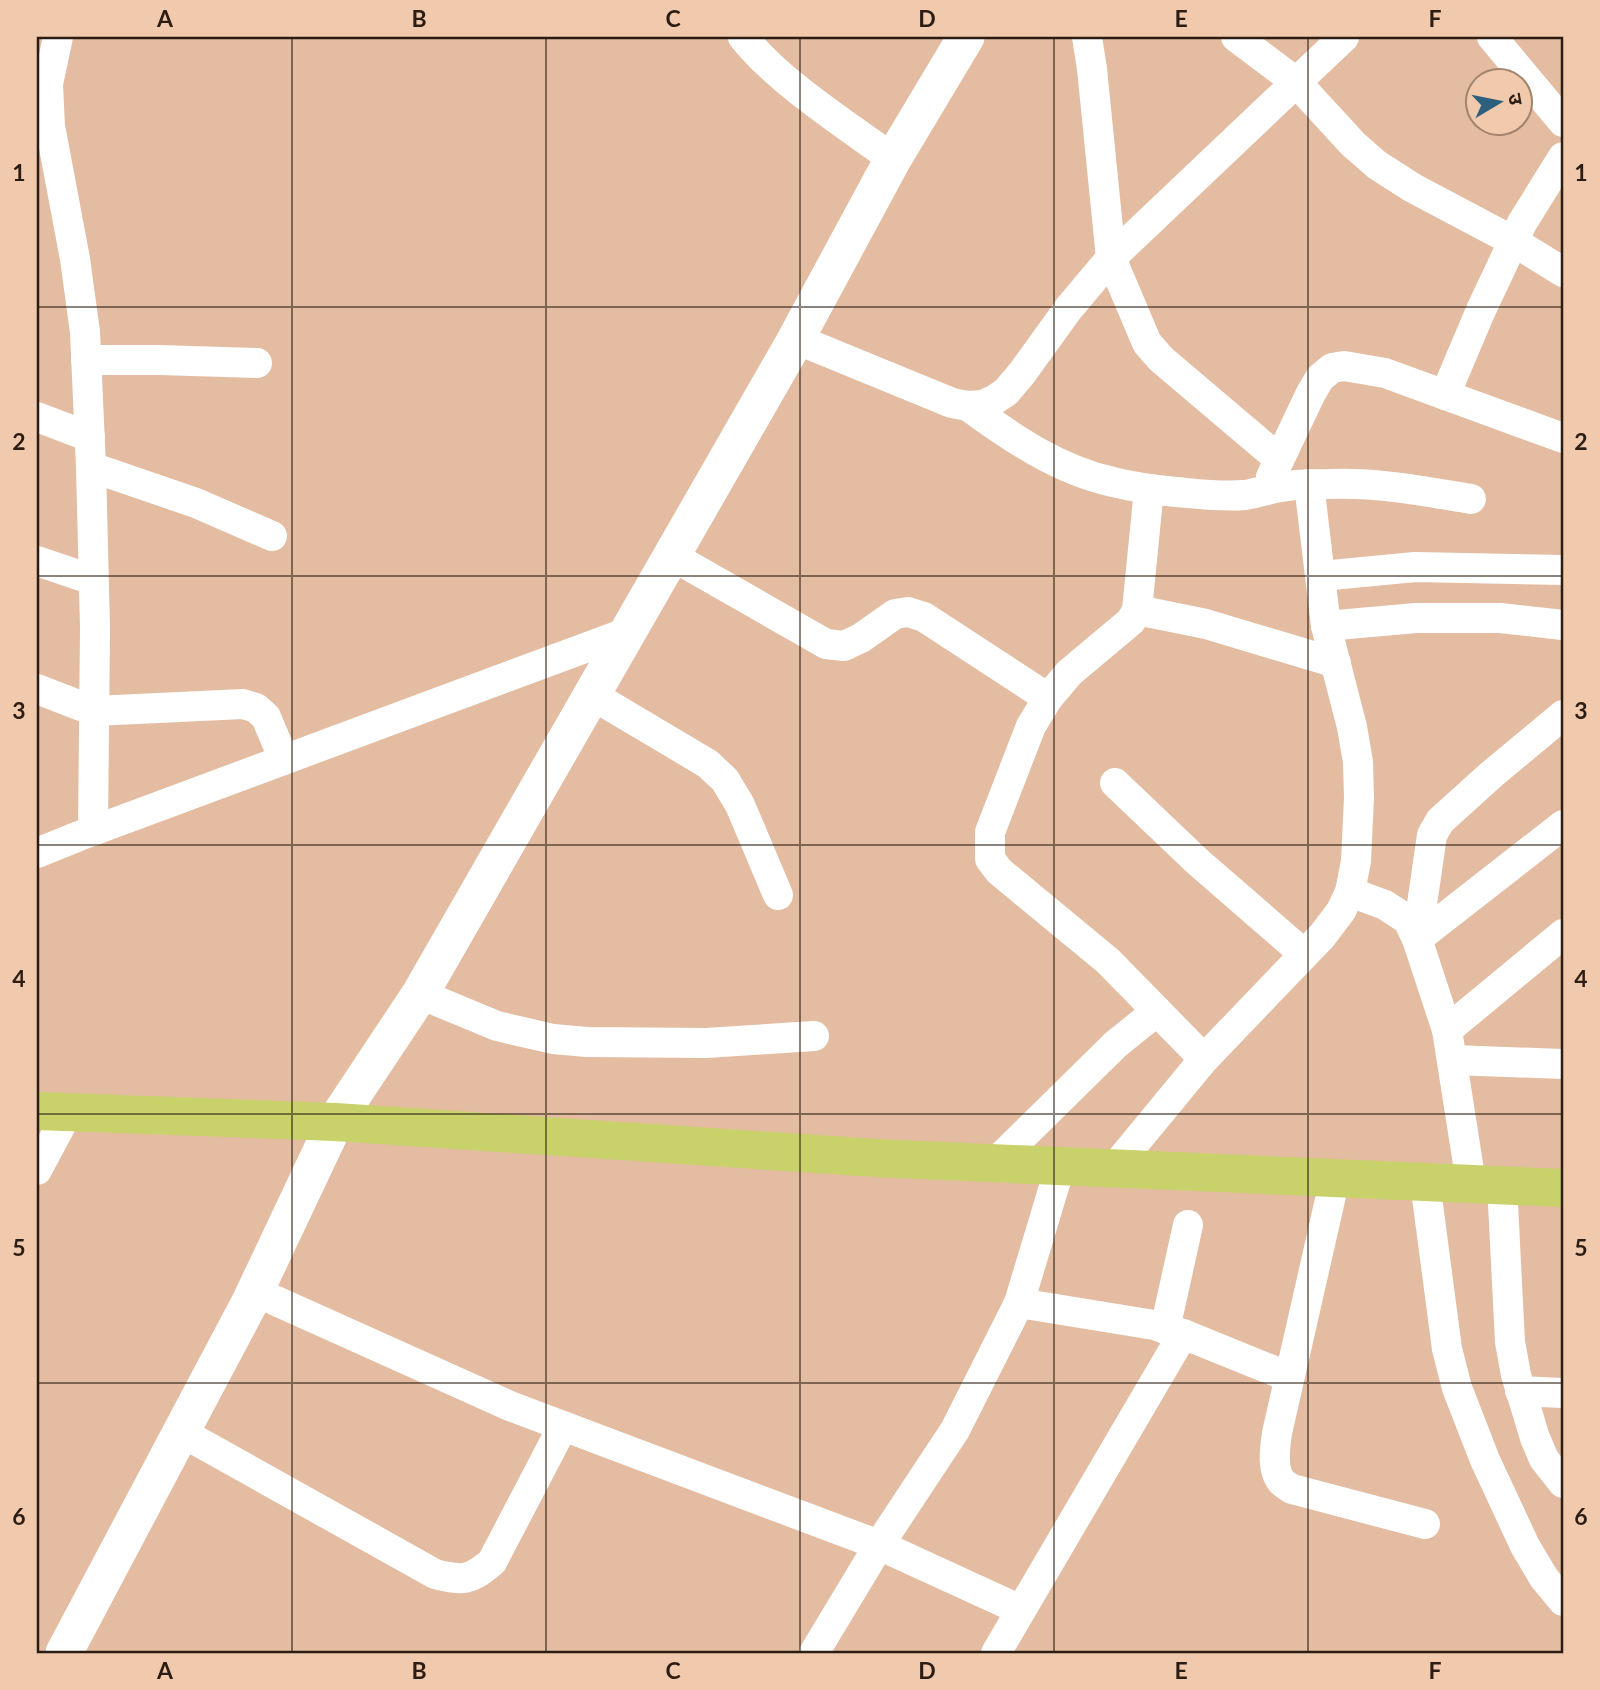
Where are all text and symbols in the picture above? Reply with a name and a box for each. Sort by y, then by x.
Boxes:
text: A [156,4,174,32]
text: B [411,4,427,32]
text: C [665,4,681,32]
text: D [918,4,936,32]
text: E [1174,4,1188,32]
text: F [1428,4,1442,32]
north arrow [1464,66,1534,136]
text: उ [1504,91,1529,107]
text: 1 [12,158,26,186]
text: 1 [1574,158,1588,186]
text: 2 [12,427,26,455]
text: 2 [1574,427,1588,455]
text: 3 [12,696,26,724]
text: 3 [1574,696,1588,724]
text: 4 [12,964,26,992]
text: 4 [1574,964,1588,992]
text: 5 [12,1233,26,1261]
text: 5 [1574,1233,1588,1261]
text: 6 [12,1502,26,1530]
text: 6 [1574,1502,1588,1530]
text: A [156,1656,174,1684]
text: B [411,1656,427,1684]
text: C [665,1656,681,1684]
text: D [918,1656,936,1684]
text: E [1174,1656,1188,1684]
text: F [1428,1656,1442,1684]

